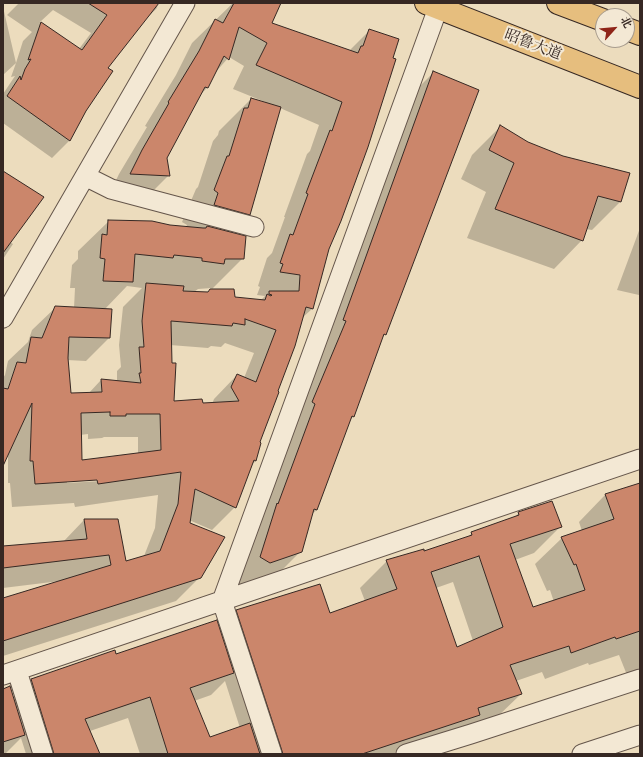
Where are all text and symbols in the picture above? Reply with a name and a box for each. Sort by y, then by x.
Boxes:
north arrow [595,8,635,48]
text: 北 [618,15,633,30]
street label: 昭鲁大道 [502,26,564,64]

